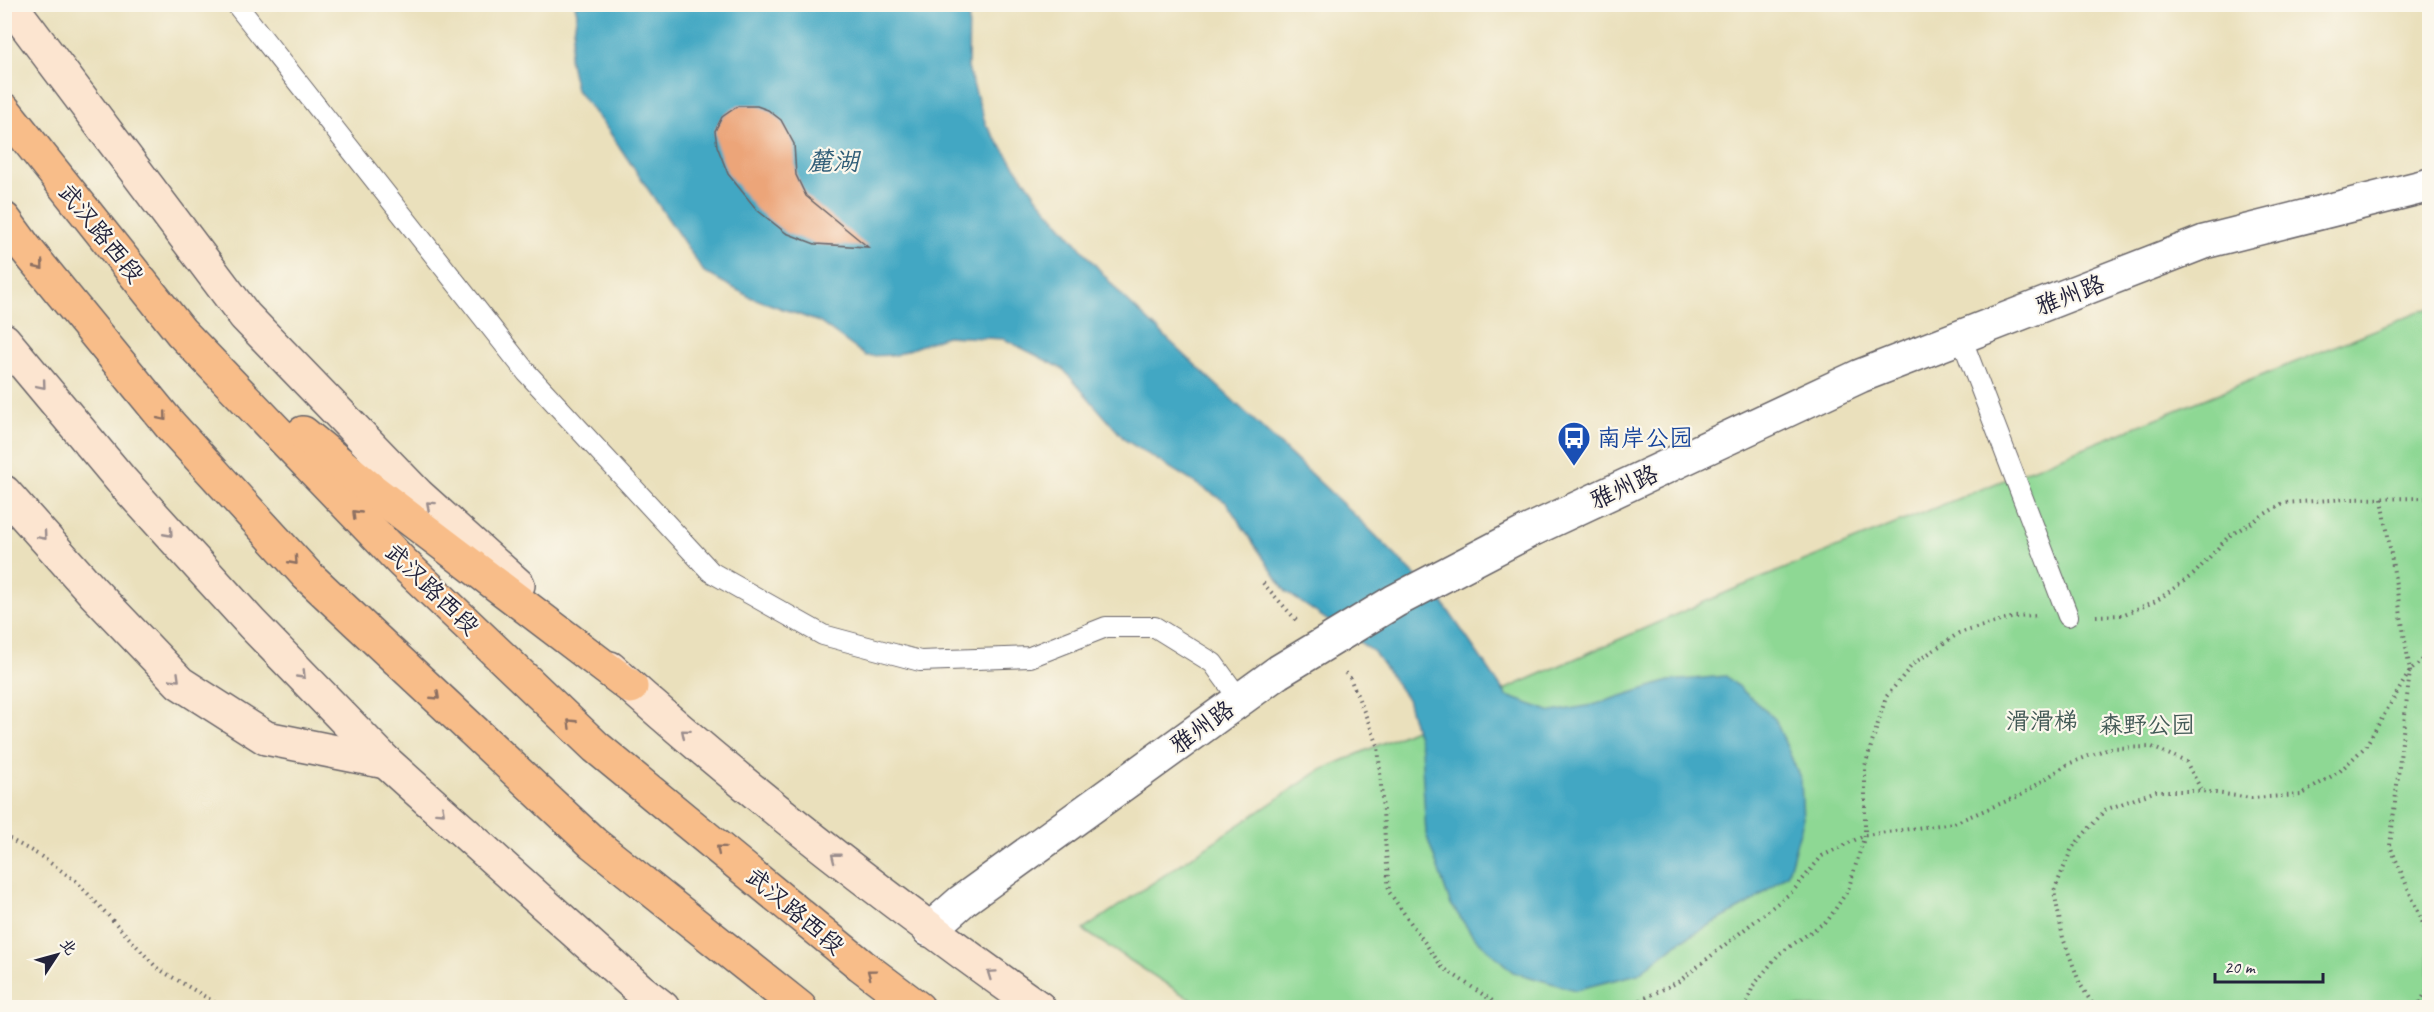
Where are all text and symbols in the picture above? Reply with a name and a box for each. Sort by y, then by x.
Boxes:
water label: 麓湖 [807,145,862,178]
street label: 武汉路西段 [52,177,150,289]
one-way arrow [32,259,43,270]
street label: 雅州路 [2031,268,2109,322]
one-way arrow [35,378,46,389]
one-way arrow [156,410,167,421]
bus stop icon: 南岸公园 [1556,420,1592,467]
place label: 南岸公园 [1597,423,1693,453]
street label: 雅州路 [1585,458,1663,516]
one-way arrow [426,501,436,512]
one-way arrow [352,511,363,521]
one-way arrow [162,526,173,537]
one-way arrow [36,529,47,539]
street label: 武汉路西段 [378,537,486,641]
one-way arrow [287,555,298,565]
one-way arrow [295,669,306,679]
one-way arrow [169,671,180,682]
one-way arrow [428,688,439,699]
street label: 雅州路 [1164,694,1240,760]
park label: 滑滑梯 [2006,706,2078,736]
park label: 森野公园 [2099,710,2195,740]
one-way arrow [568,719,578,730]
one-way arrow [681,729,692,740]
one-way arrow [435,804,445,815]
one-way arrow [716,845,727,856]
one-way arrow [830,854,841,865]
street label: 武汉路西段 [739,861,851,961]
north arrow [27,925,87,985]
text: 北 [56,934,81,959]
scale bar [2215,946,2323,984]
text: 20 m [2224,956,2257,978]
one-way arrow [866,969,877,980]
one-way arrow [987,970,998,981]

